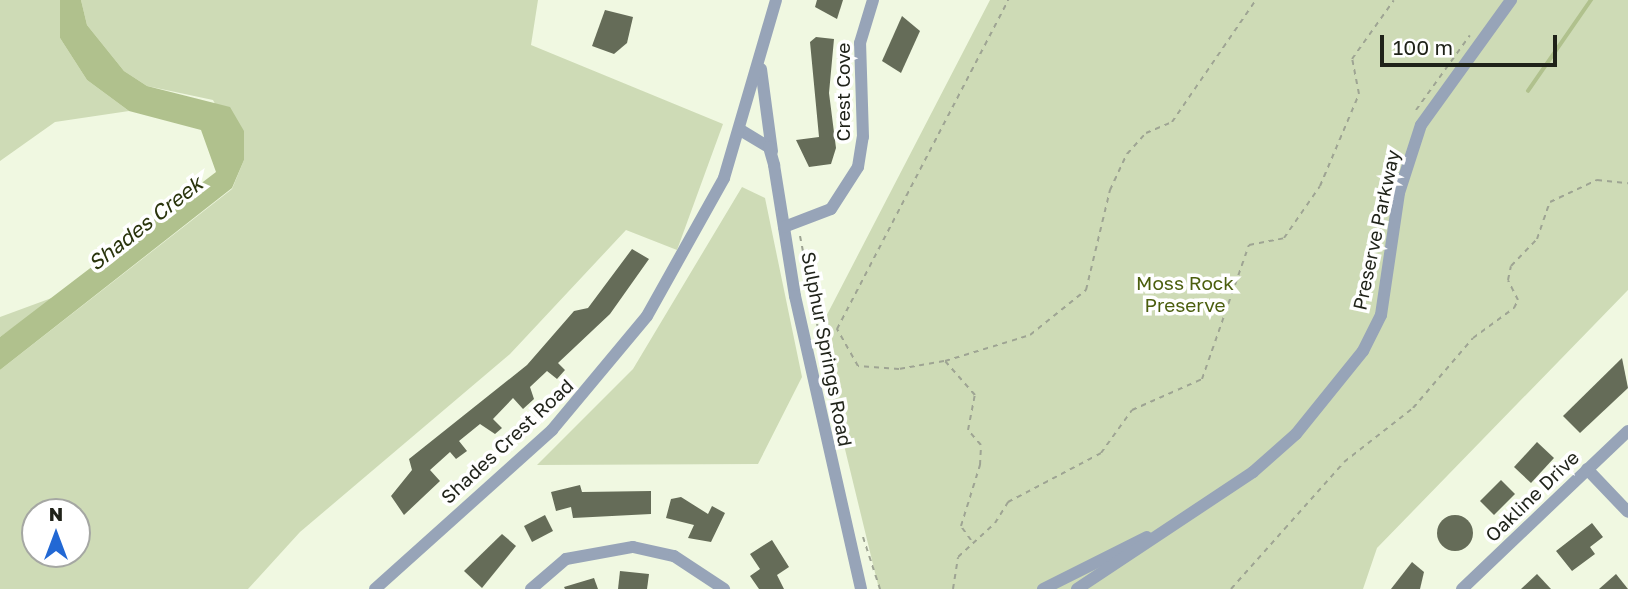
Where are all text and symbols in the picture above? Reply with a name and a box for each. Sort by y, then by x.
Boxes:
scale bar [1383,21,1560,65]
text: 100 m [1393,34,1453,60]
street label: Crest Cove [832,43,854,141]
street label: Preserve Parkway [1348,148,1404,312]
water label: Shades Creek [83,171,207,275]
street label: Sulphur Springs Road [797,250,857,448]
park label: Moss Rock Preserve [1136,272,1234,316]
street label: Shades Crest Road [436,374,578,508]
street label: Oakline Drive [1480,446,1584,546]
north arrow [21,498,91,568]
text: N [49,502,63,525]

